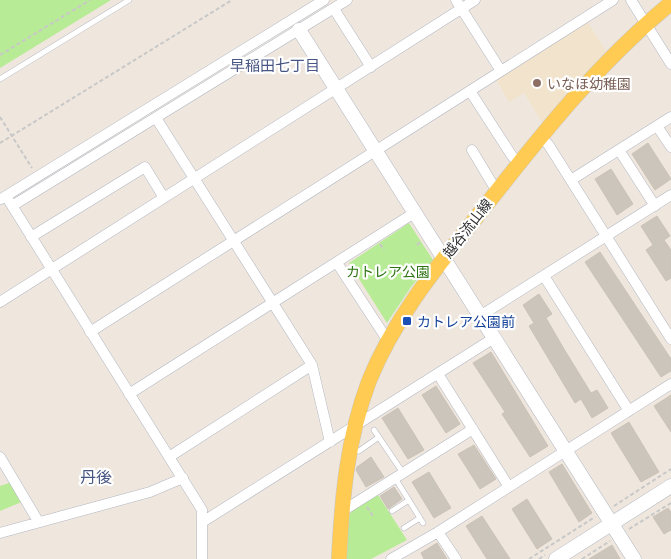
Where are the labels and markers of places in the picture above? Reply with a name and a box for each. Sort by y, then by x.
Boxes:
place label: いなほ幼稚園 [547,74,631,93]
marker: いなほ幼稚園 [531,77,543,89]
place label: カトレア公園前 [417,312,515,331]
marker: カトレア公園前 [401,315,413,327]

